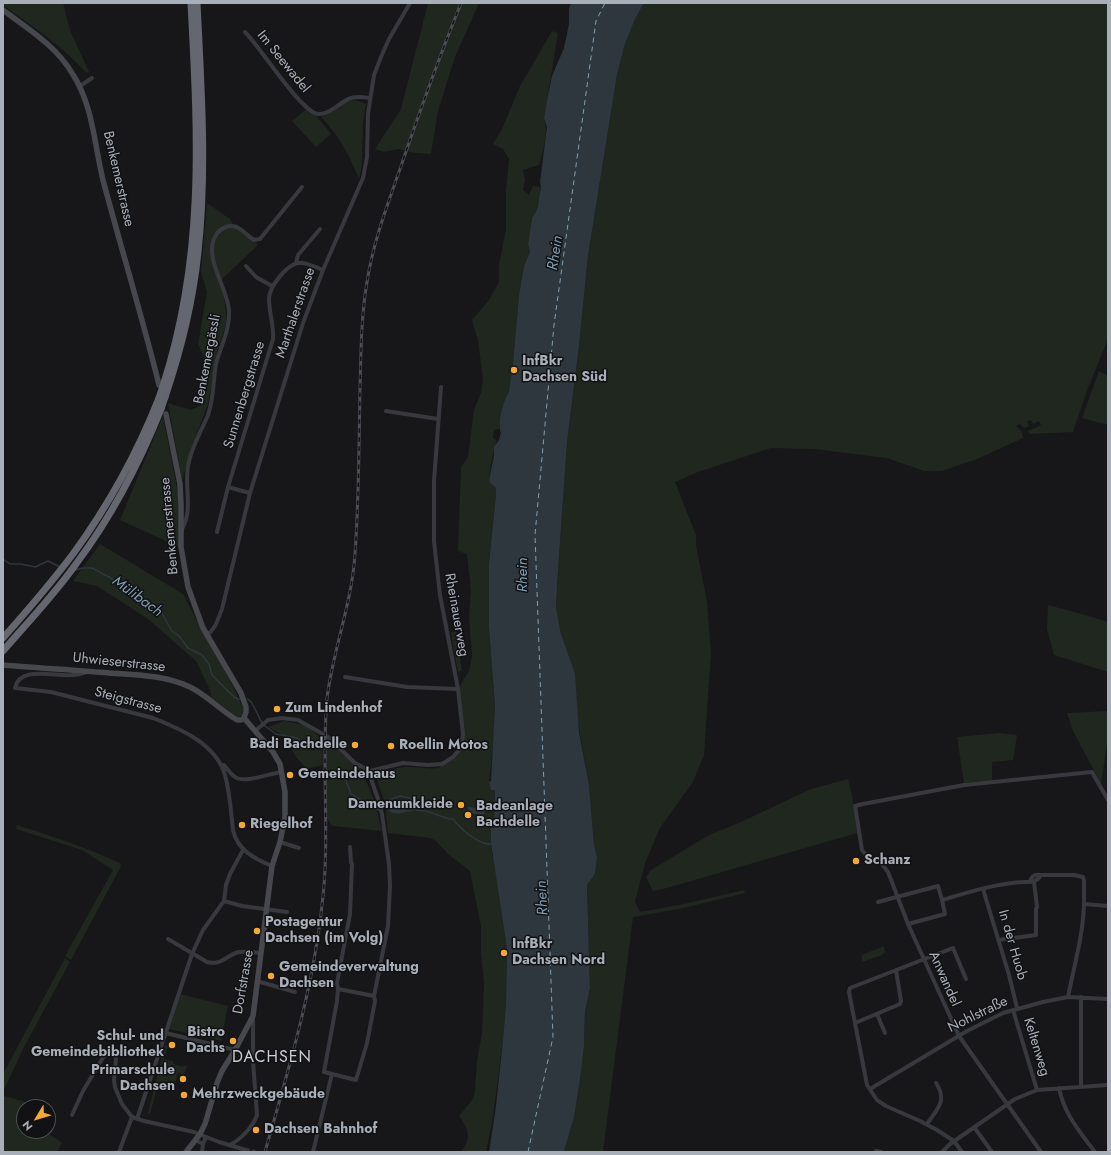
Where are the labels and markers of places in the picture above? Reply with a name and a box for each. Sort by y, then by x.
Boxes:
place label: InfBkr Dachsen Süd [522,354,607,386]
marker: InfBkr Dachsen Süd [509,365,519,375]
place label: Zum Lindenhof [285,701,382,717]
marker: Zum Lindenhof [272,704,282,714]
place label: Badi Bachdelle [249,737,347,753]
place label: Roellin Motos [399,738,488,754]
marker: Badi Bachdelle [350,740,360,750]
marker: Roellin Motos [386,741,396,751]
place label: Gemeindehaus [298,767,395,783]
marker: Gemeindehaus [285,770,295,780]
place label: Damenumkleide [348,797,453,813]
place label: Badeanlage Bachdelle [476,799,553,832]
marker: Damenumkleide [456,800,466,810]
marker: Badeanlage Bachdelle [463,810,473,820]
place label: Riegelhof [250,817,312,833]
marker: Riegelhof [237,820,247,830]
place label: Schanz [864,853,911,869]
marker: Schanz [851,856,861,866]
place label: Postagentur Dachsen (im Volg) [265,915,383,948]
marker: Postagentur Dachsen (im Volg) [252,926,262,936]
place label: InfBkr Dachsen Nord [512,937,605,970]
marker: InfBkr Dachsen Nord [499,948,509,958]
place label: Gemeindeverwaltung Dachsen [279,960,419,992]
marker: Gemeindeverwaltung Dachsen [266,971,276,981]
place label: Bistro Dachs [186,1025,225,1058]
place label: Schul- und Gemeindebibliothek [31,1029,164,1062]
marker: Bistro Dachs [228,1036,238,1046]
marker: Schul- und Gemeindebibliothek [167,1040,177,1050]
place label: Primarschule Dachsen [91,1063,175,1096]
marker: Primarschule Dachsen [178,1074,188,1084]
place label: Mehrzweckgebäude [192,1087,325,1103]
marker: Mehrzweckgebäude [179,1090,189,1100]
place label: Dachsen Bahnhof [264,1122,377,1138]
marker: Dachsen Bahnhof [251,1125,261,1135]

